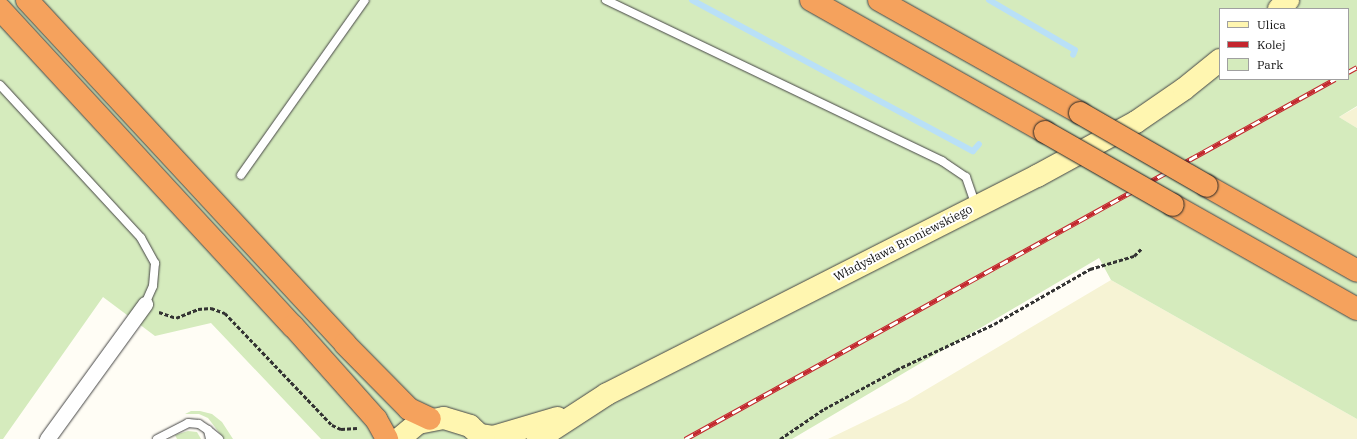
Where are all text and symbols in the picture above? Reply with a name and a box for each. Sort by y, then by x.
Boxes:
legend [1219,8,1349,80]
text: Ulica [1257,17,1286,32]
text: Kolej [1257,37,1286,52]
text: Park [1257,57,1283,72]
street label: Władysława Broniewskiego [831,202,975,284]

